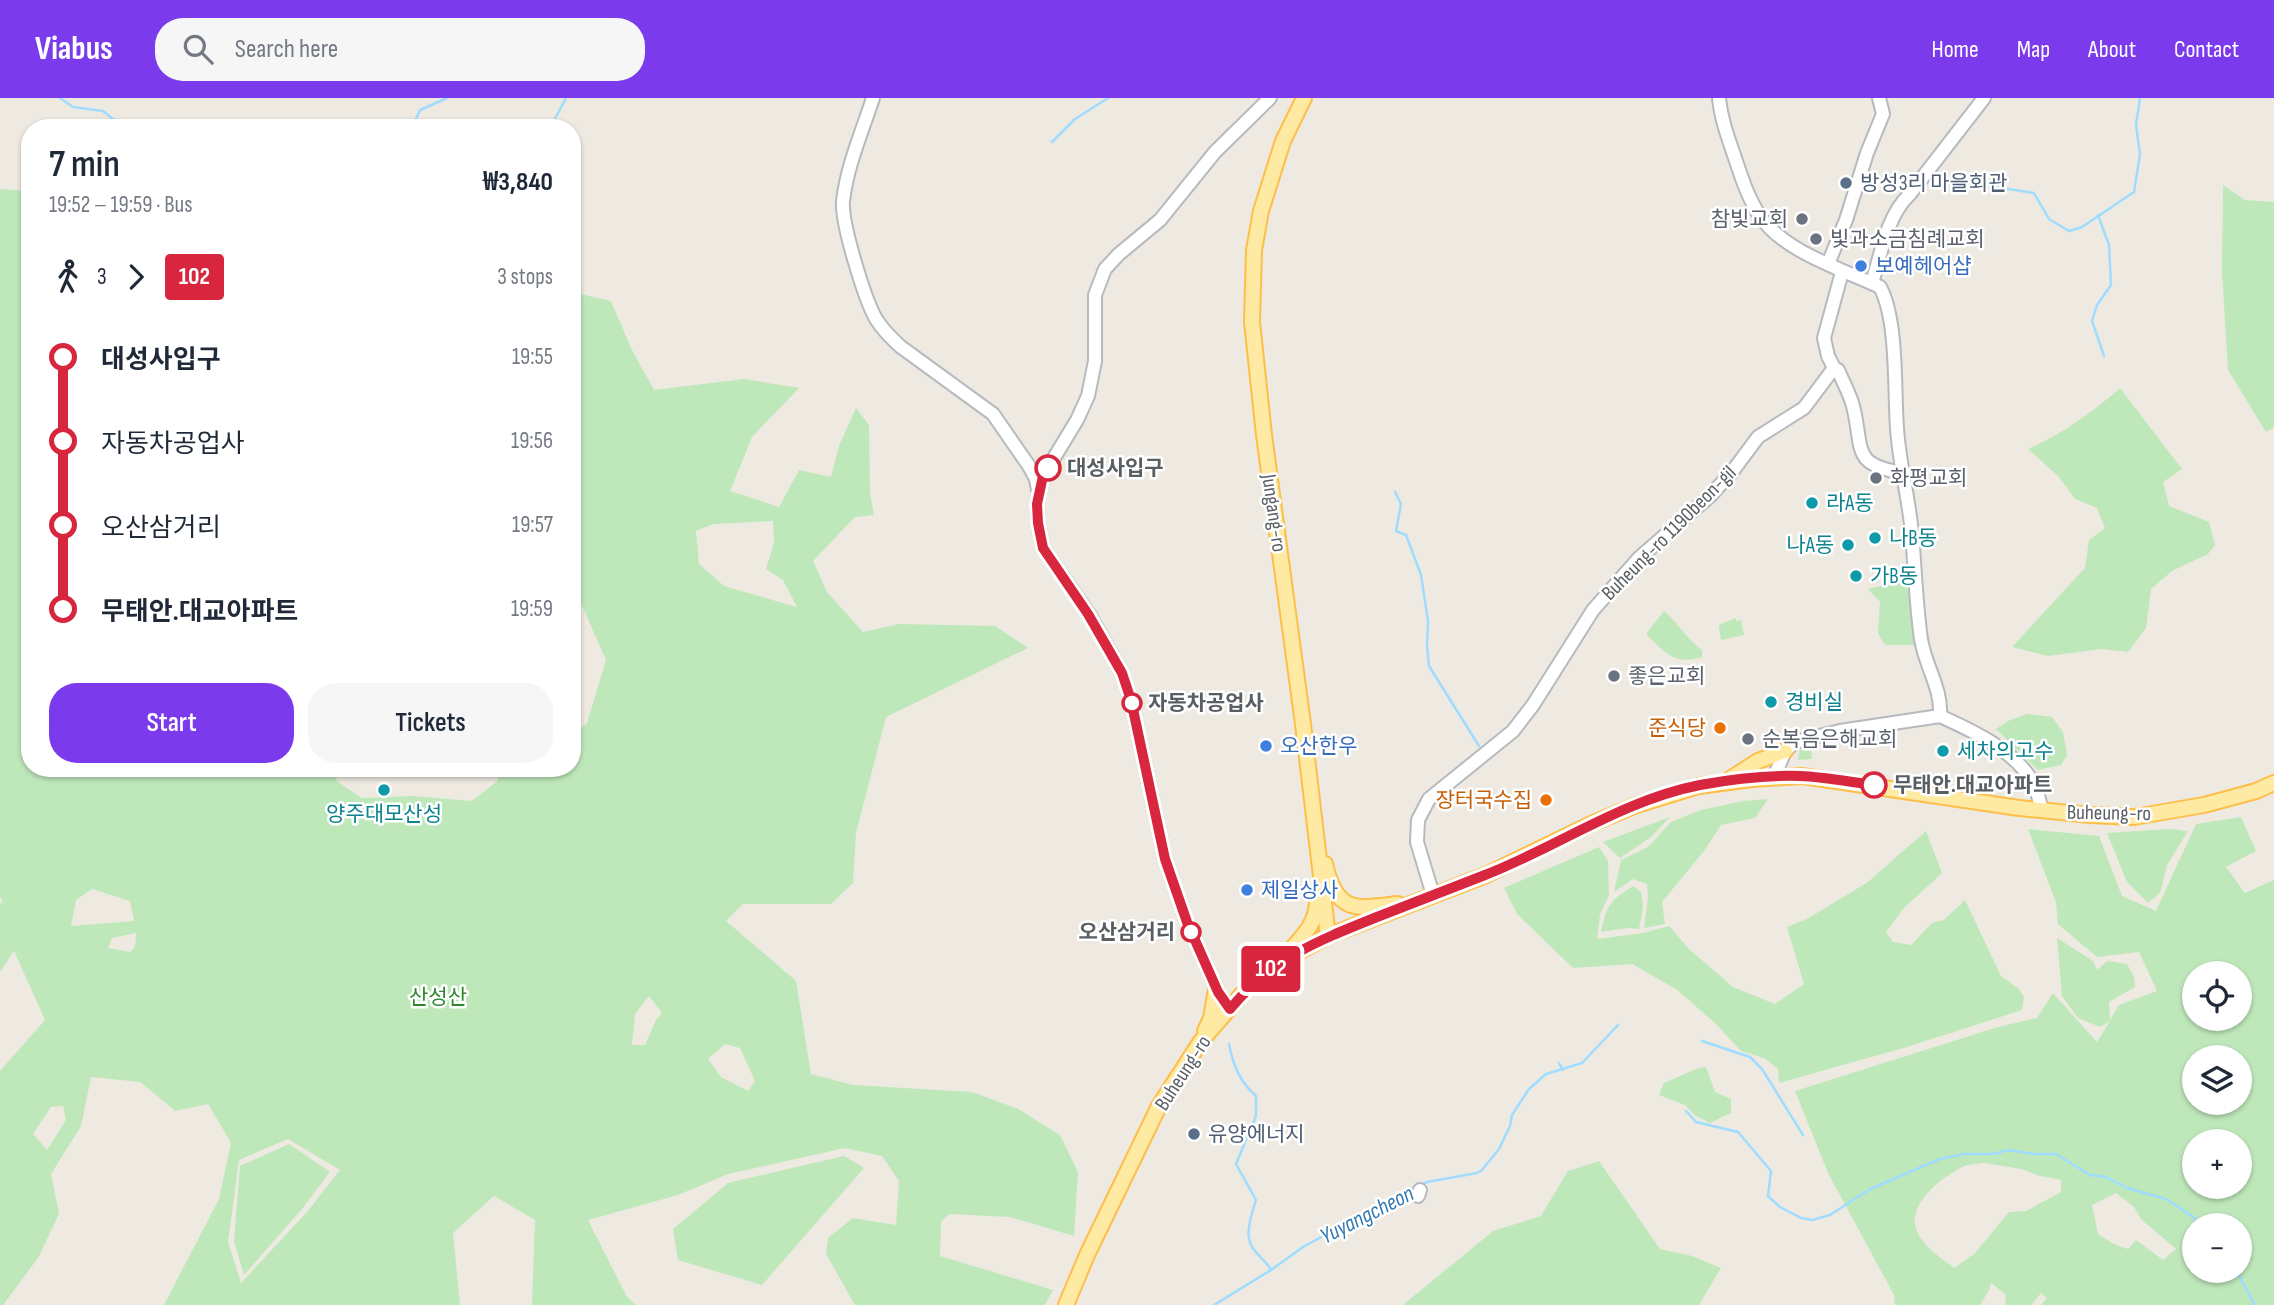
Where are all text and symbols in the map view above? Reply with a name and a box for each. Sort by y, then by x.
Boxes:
search box [155,18,645,81]
text: Viabus [35,29,113,69]
icon: search [179,30,217,68]
text: Search here [235,34,338,65]
text: Home [1931,35,1979,64]
text: Map [2017,35,2050,64]
text: About [2088,35,2136,64]
text: Contact [2174,35,2239,64]
text: 7 min [49,142,120,187]
text: ₩3,840 [483,167,553,198]
place label: 방성3리 마을회관 [1860,171,2007,196]
marker: 방성3리 마을회관 [1838,175,1854,191]
text: 19:52 – 19:59 · Bus [49,191,192,219]
place label: 참빛교회 [1711,207,1788,232]
marker: 참빛교회 [1794,211,1810,227]
place label: 빛과소금침례교회 [1830,227,1985,252]
marker: 빛과소금침례교회 [1808,231,1824,247]
place label: 보예헤어샵 [1875,254,1972,279]
icon: walk [49,258,87,296]
icon: forward [117,258,155,296]
marker: 보예헤어샵 [1853,258,1869,274]
text: 102 [179,262,210,291]
text: 3 [97,263,107,291]
text: 3 stops [497,263,553,291]
text: 19:55 [512,343,553,371]
text: 대성사입구 [101,345,221,376]
text: 19:56 [511,427,553,455]
text: 자동차공업사 [101,429,245,460]
marker: 대성사입구 [1035,455,1061,481]
place label: 대성사입구 [1067,456,1164,481]
street label: Buheung-ro 1190beon-gil [1596,460,1742,606]
place label: 화평교회 [1890,466,1967,491]
marker: 화평교회 [1868,470,1884,486]
street label: Jungang-ro [1256,472,1292,553]
place label: 라A동 [1826,491,1874,516]
marker: 라A동 [1804,495,1820,511]
text: 19:57 [512,511,553,539]
text: 오산삼거리 [101,513,221,544]
place label: 나B동 [1889,526,1937,551]
marker: 나B동 [1867,530,1883,546]
place label: 나A동 [1786,533,1834,558]
marker: 나A동 [1840,537,1856,553]
place label: 가B동 [1870,564,1918,589]
marker: 가B동 [1848,568,1864,584]
text: 19:59 [511,595,553,623]
text: 무태안.대교아파트 [101,597,298,628]
place label: 좋은교회 [1628,664,1705,689]
marker: 좋은교회 [1606,668,1622,684]
button: Start [49,683,294,763]
button: Tickets [308,683,553,763]
place label: 경비실 [1785,690,1843,715]
place label: 자동차공업사 [1148,691,1264,716]
marker: 자동차공업사 [1122,693,1142,713]
marker: 경비실 [1763,694,1779,710]
place label: 준식당 [1648,716,1706,741]
marker: 준식당 [1712,720,1728,736]
place label: 순복음은해교회 [1762,727,1897,752]
marker: 순복음은해교회 [1740,731,1756,747]
place label: 오산한우 [1280,734,1357,759]
marker: 오산한우 [1258,738,1274,754]
place label: 세차의고수 [1957,739,2054,764]
marker: 세차의고수 [1935,743,1951,759]
marker: 무태안.대교아파트 [1861,772,1887,798]
place label: 무태안.대교아파트 [1893,773,2052,798]
marker: 양주대모산성 [376,782,392,798]
place label: 장터국수집 [1435,788,1532,813]
marker: 장터국수집 [1538,792,1554,808]
street label: Buheung-ro [2067,800,2151,826]
place label: 양주대모산성 [326,802,442,827]
place label: 제일상사 [1261,878,1338,903]
marker: 제일상사 [1239,882,1255,898]
place label: 오산삼거리 [1078,920,1175,945]
marker: 오산삼거리 [1181,922,1201,942]
line badge: 102 [1231,946,1311,992]
text: 102 [1255,954,1287,983]
map controls [2182,961,2252,1283]
button: locate [2182,961,2252,1031]
park label: 산성산 [409,985,467,1010]
street label: Buheung-ro [1150,1031,1216,1115]
button: layers [2182,1045,2252,1115]
place label: 유양에너지 [1208,1122,1305,1147]
marker: 유양에너지 [1186,1126,1202,1142]
button: + [2182,1129,2252,1199]
water label: Yuyangcheon [1316,1179,1419,1250]
button: − [2182,1213,2252,1283]

